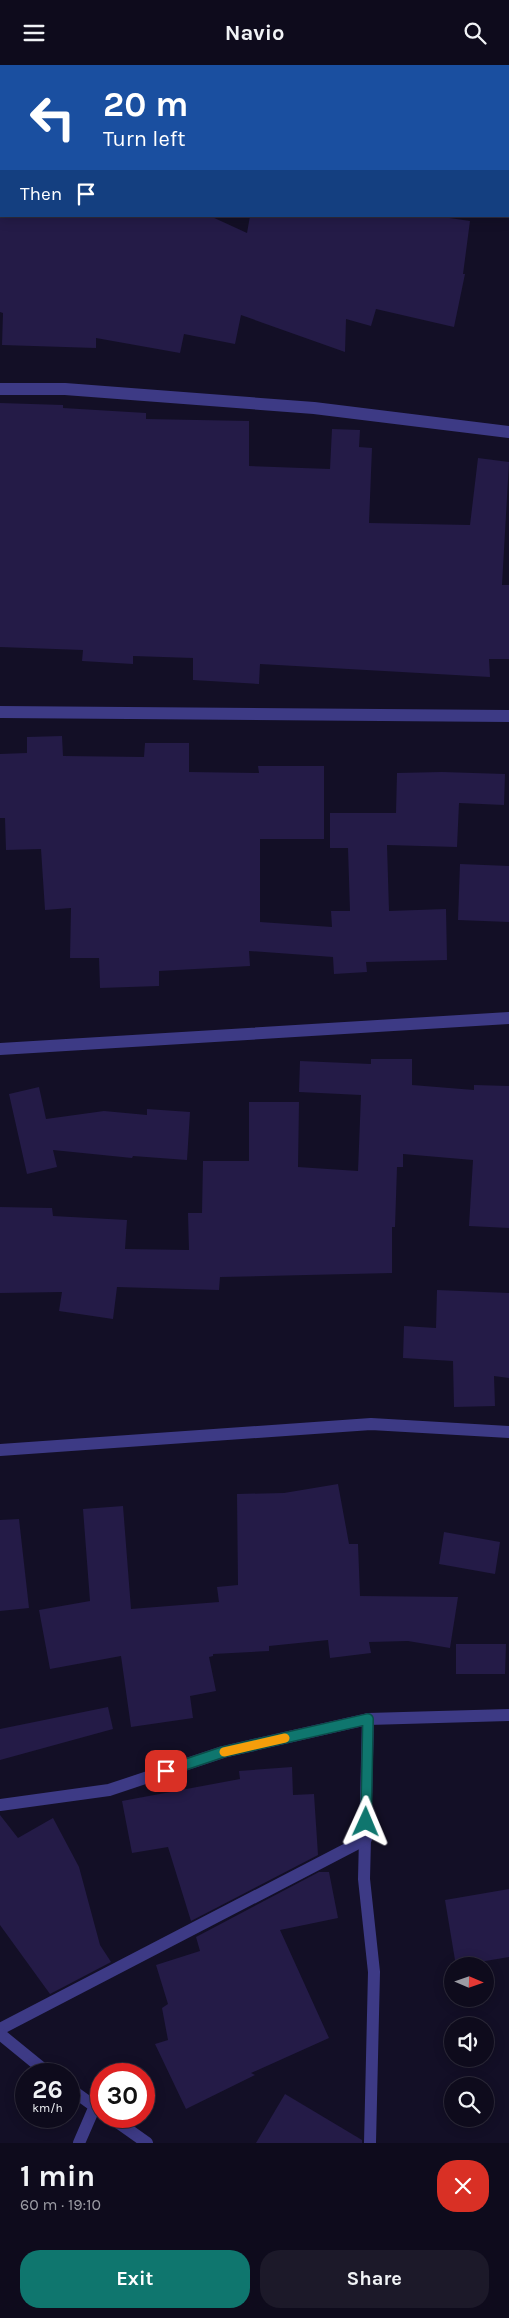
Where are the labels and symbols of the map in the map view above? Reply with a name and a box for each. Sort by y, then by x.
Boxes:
pin [145,1750,187,1792]
position arrow [339,1795,391,1847]
north arrow [444,1957,494,2007]
speed limit sign: 30 [90,2063,155,2128]

